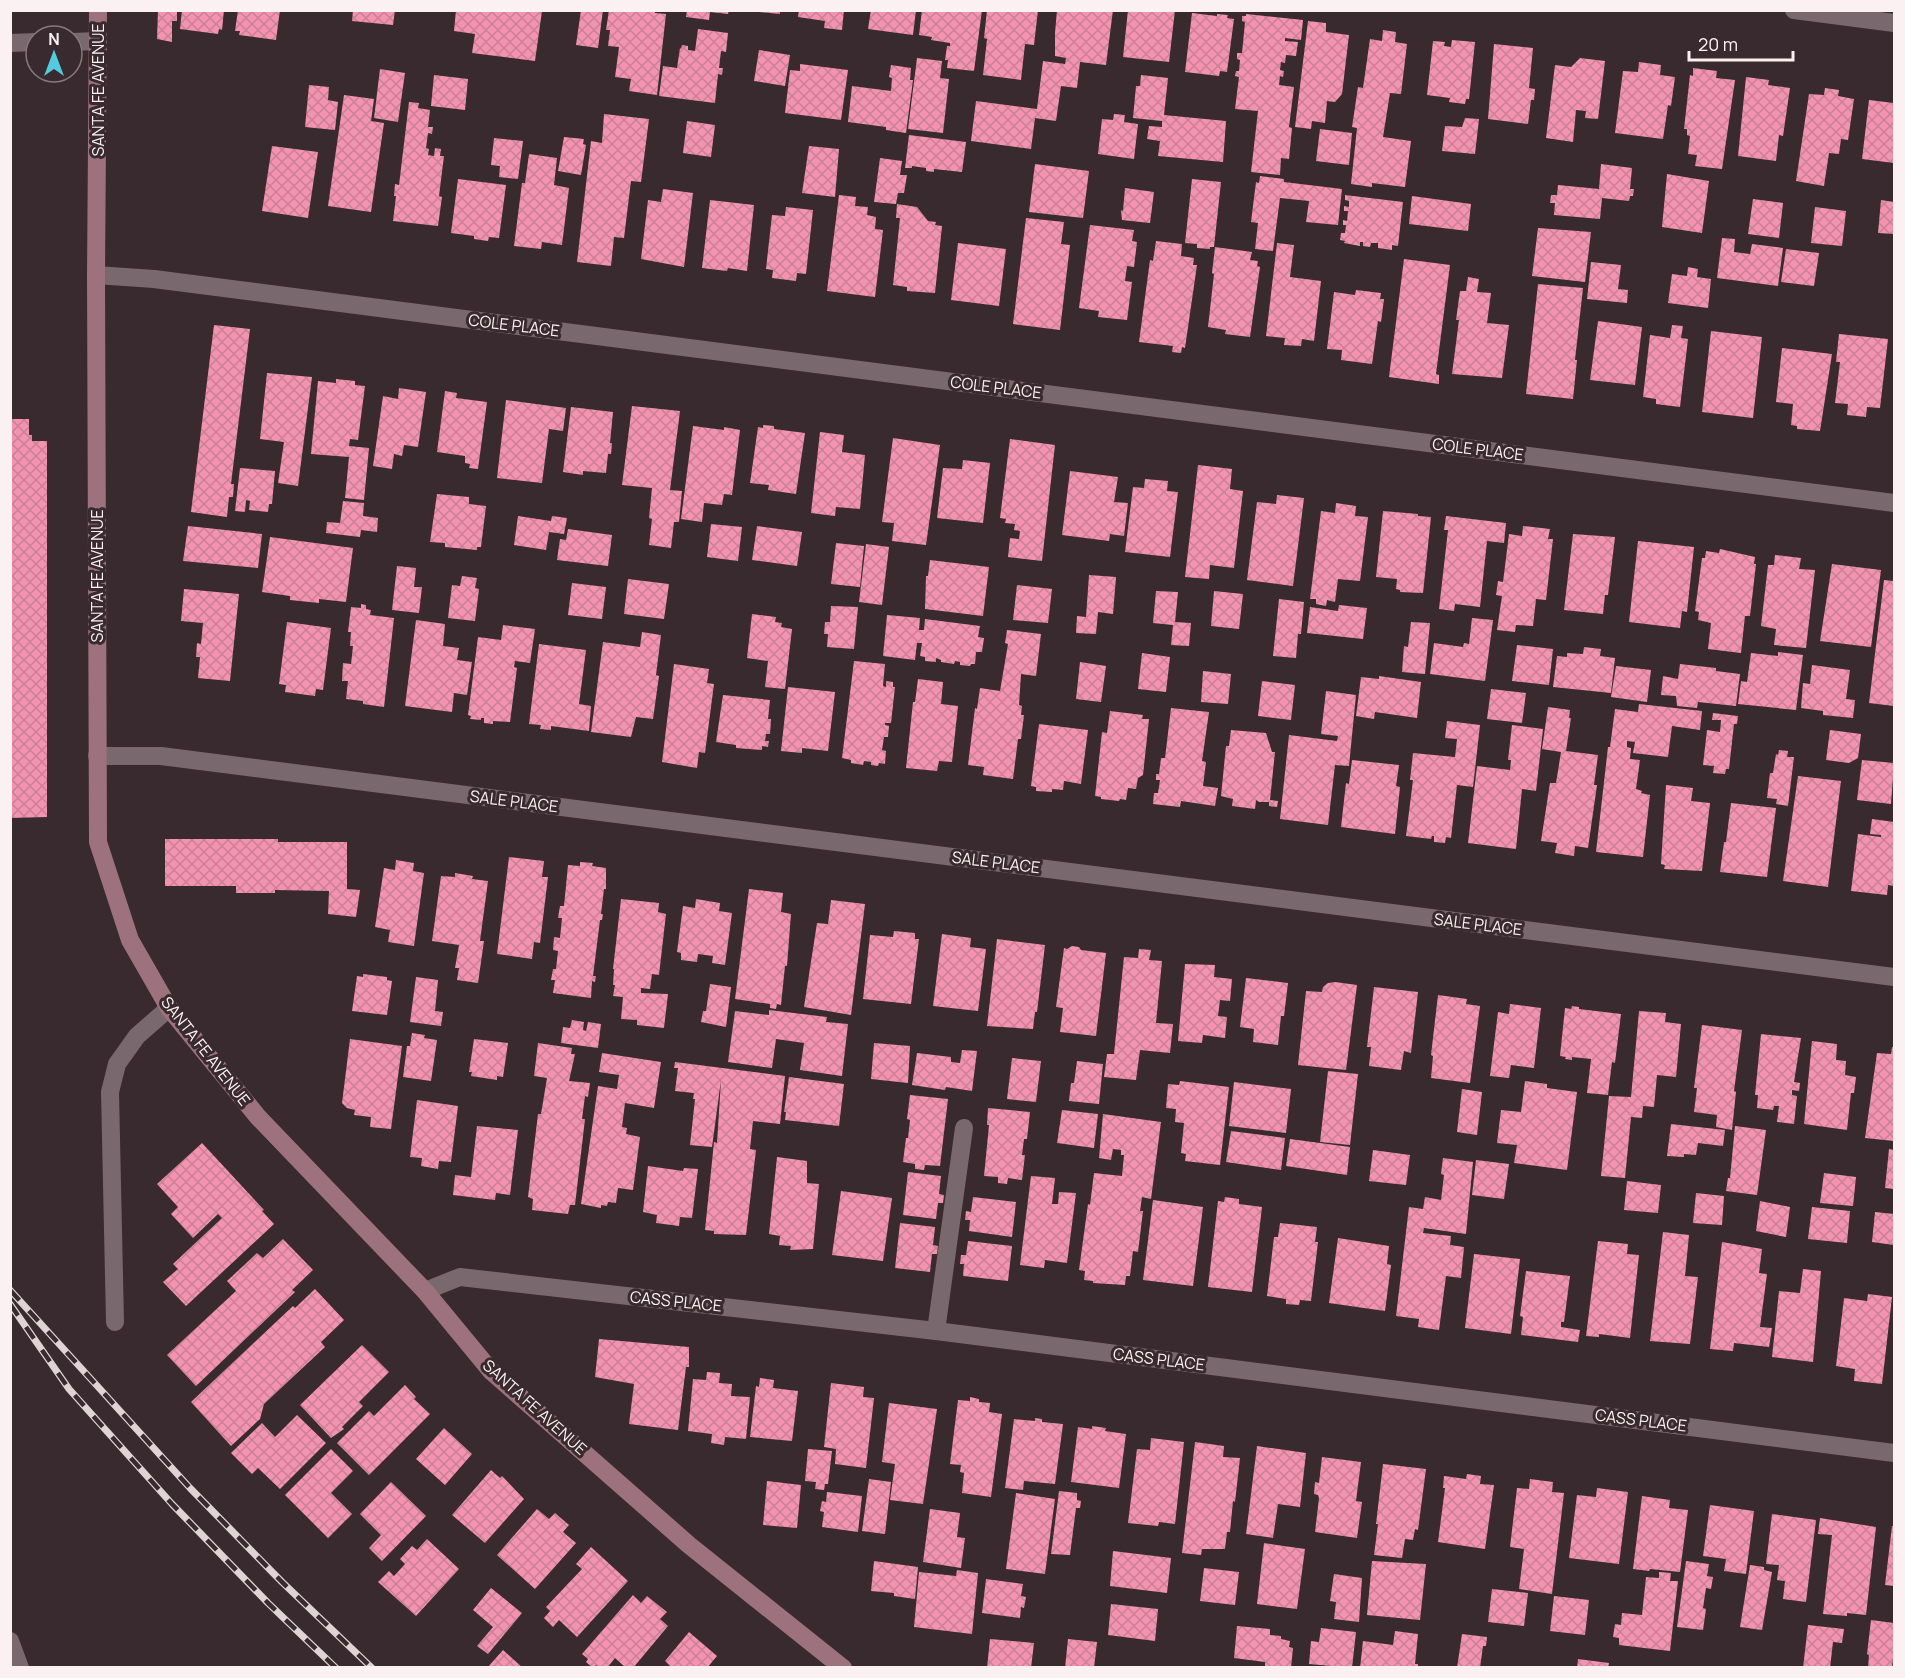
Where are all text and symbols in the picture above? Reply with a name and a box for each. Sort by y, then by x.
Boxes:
north arrow [24,24,84,84]
street label: SANTA FE AVENUE [87,24,109,156]
scale bar [1689,24,1792,62]
text: N [48,28,60,50]
text: 20 m [1698,32,1738,56]
street label: COLE PLACE [467,308,561,342]
street label: COLE PLACE [949,370,1043,404]
street label: COLE PLACE [1431,432,1525,466]
street label: SANTA FE AVENUE [86,510,108,642]
street label: SALE PLACE [469,785,559,817]
street label: SALE PLACE [951,846,1041,878]
street label: SALE PLACE [1433,908,1523,940]
street label: SANTA FE AVENUE [156,992,256,1110]
street label: CASS PLACE [629,1285,723,1317]
street label: CASS PLACE [1112,1342,1206,1376]
street label: SANTA FE AVENUE [478,1354,592,1460]
street label: CASS PLACE [1594,1403,1688,1437]

